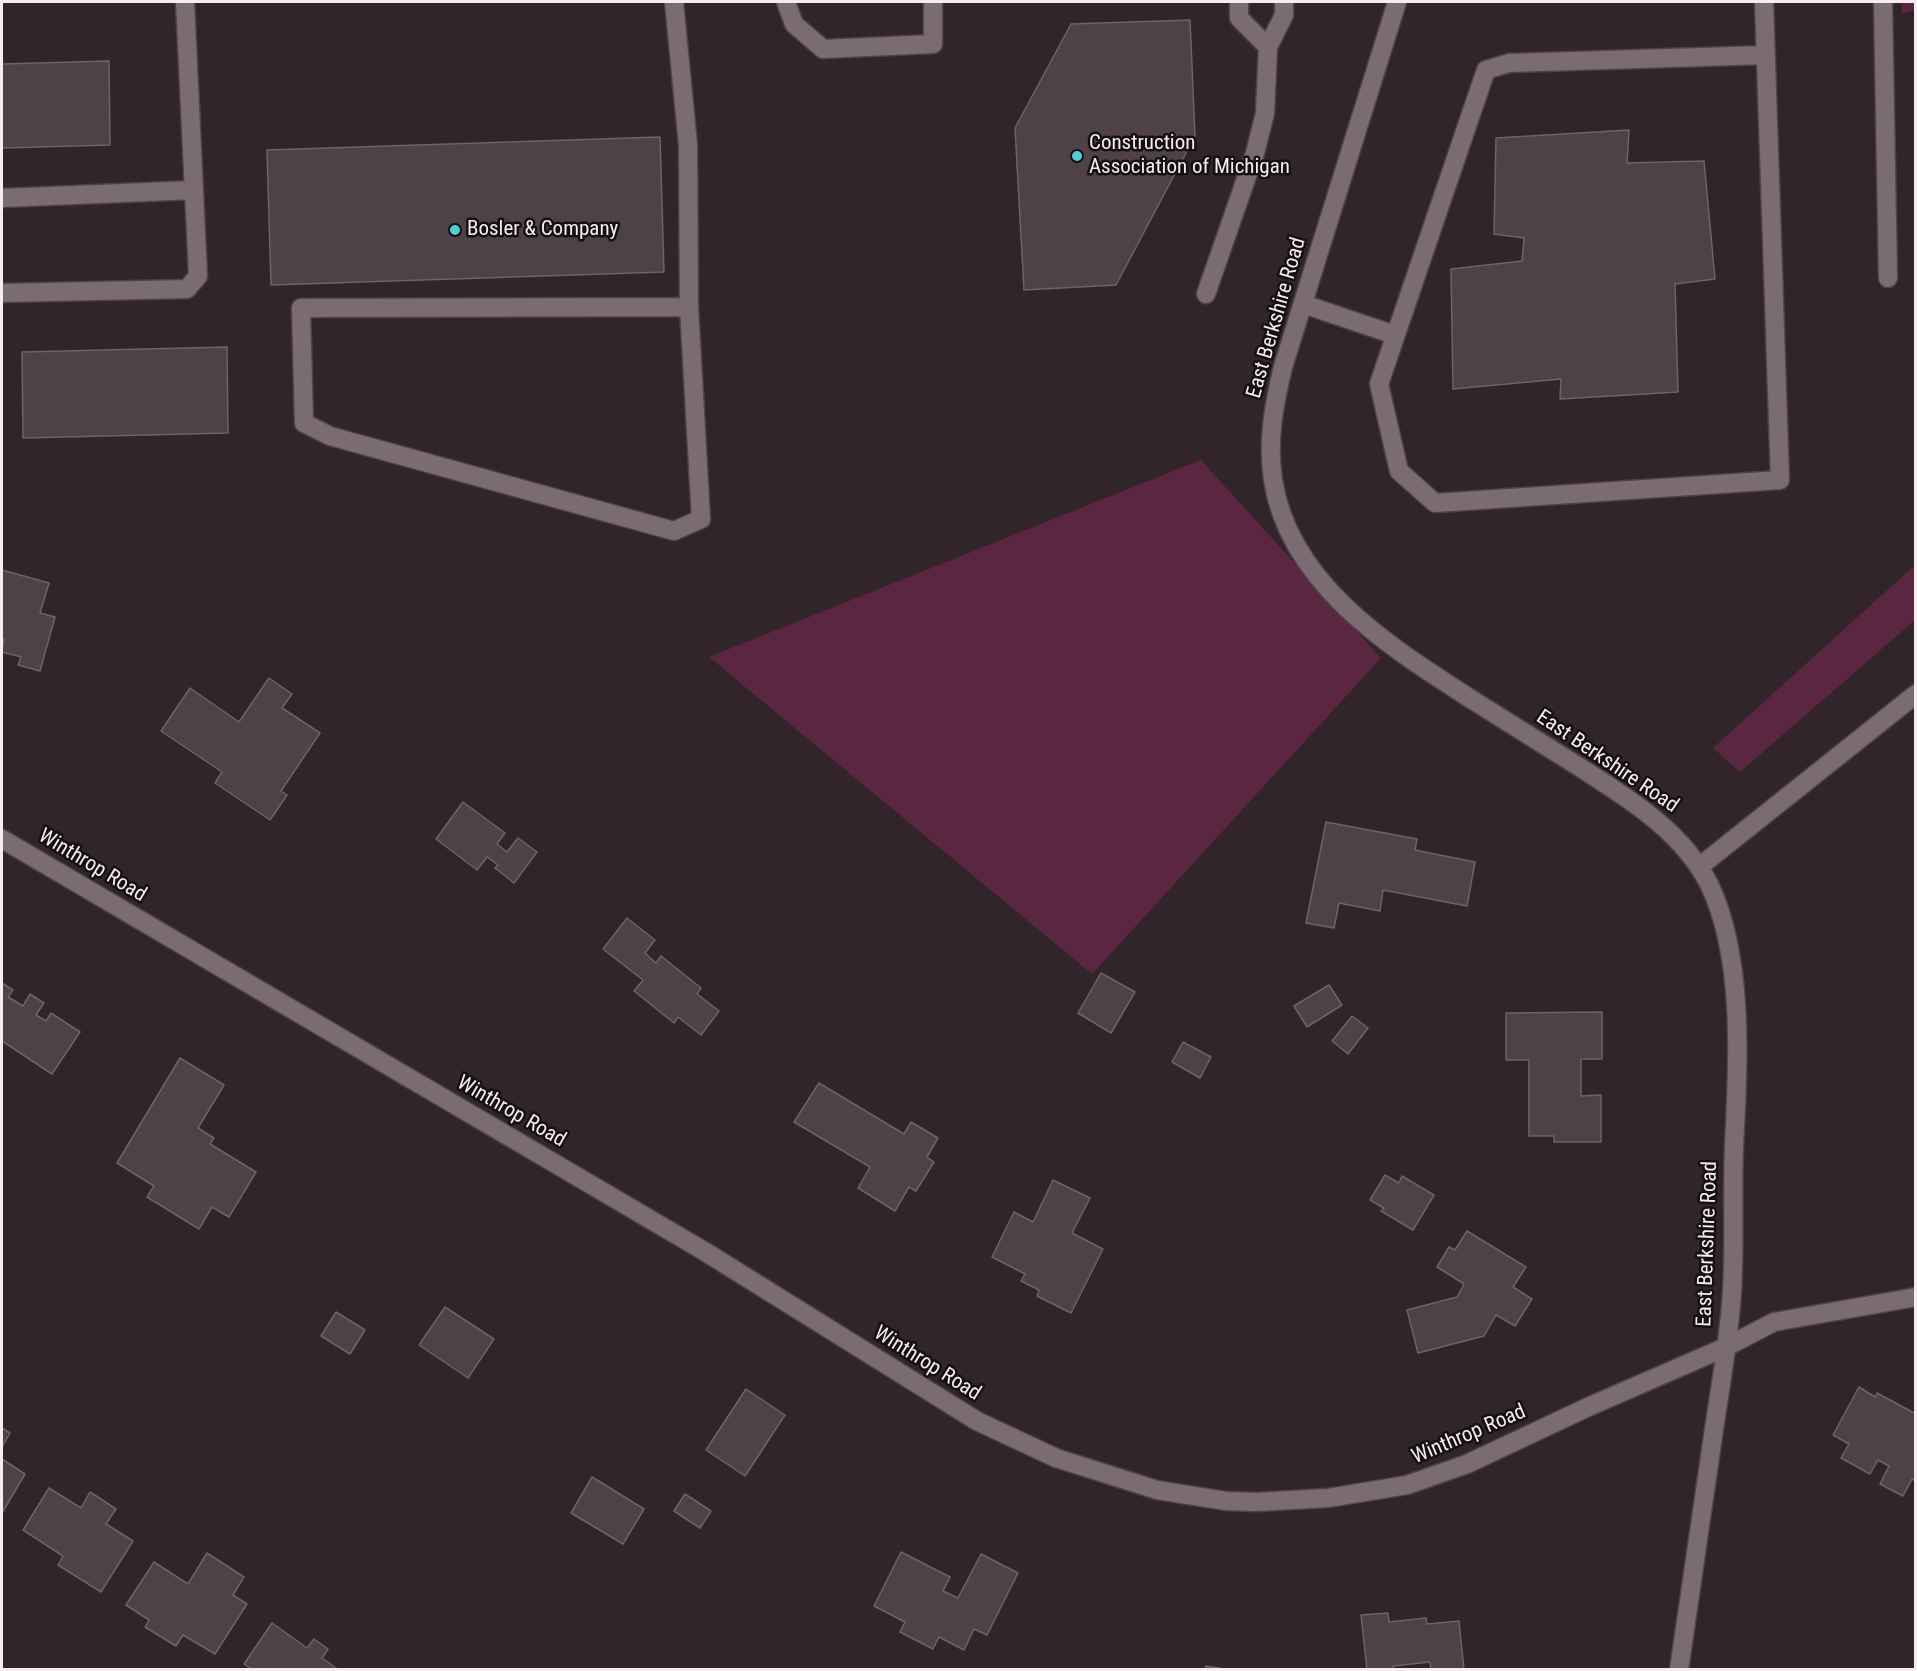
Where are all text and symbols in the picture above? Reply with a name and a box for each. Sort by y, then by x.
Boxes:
place label: Construction Association of Michigan [1089,131,1290,181]
marker: Construction Association of Michigan [1070,149,1084,163]
place label: Bosler & Company [467,217,618,243]
marker: Bosler & Company [448,223,462,237]
street label: East Berkshire Road [1242,235,1312,401]
street label: East Berkshire Road [1531,705,1683,819]
street label: Winthrop Road [33,824,151,908]
street label: Winthrop Road [452,1071,570,1153]
street label: East Berkshire Road [1693,1161,1723,1327]
street label: Winthrop Road [869,1321,985,1407]
street label: Winthrop Road [1408,1400,1530,1470]

